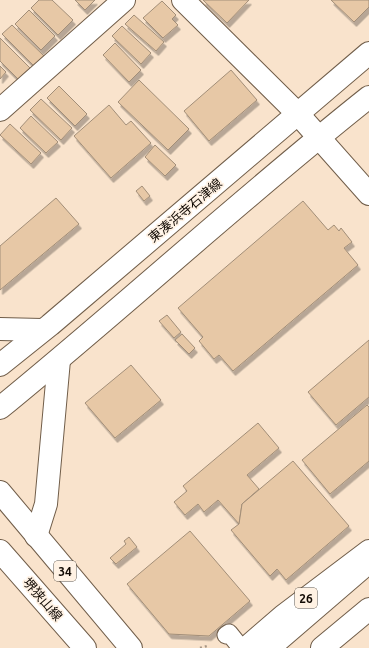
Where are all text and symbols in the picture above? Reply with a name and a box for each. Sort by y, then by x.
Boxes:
street label: 東湊浜寺石津線 [146,175,224,245]
road number: 34 [54,561,76,581]
street label: 堺狭山線 [21,575,65,623]
road number: 26 [295,588,317,608]

